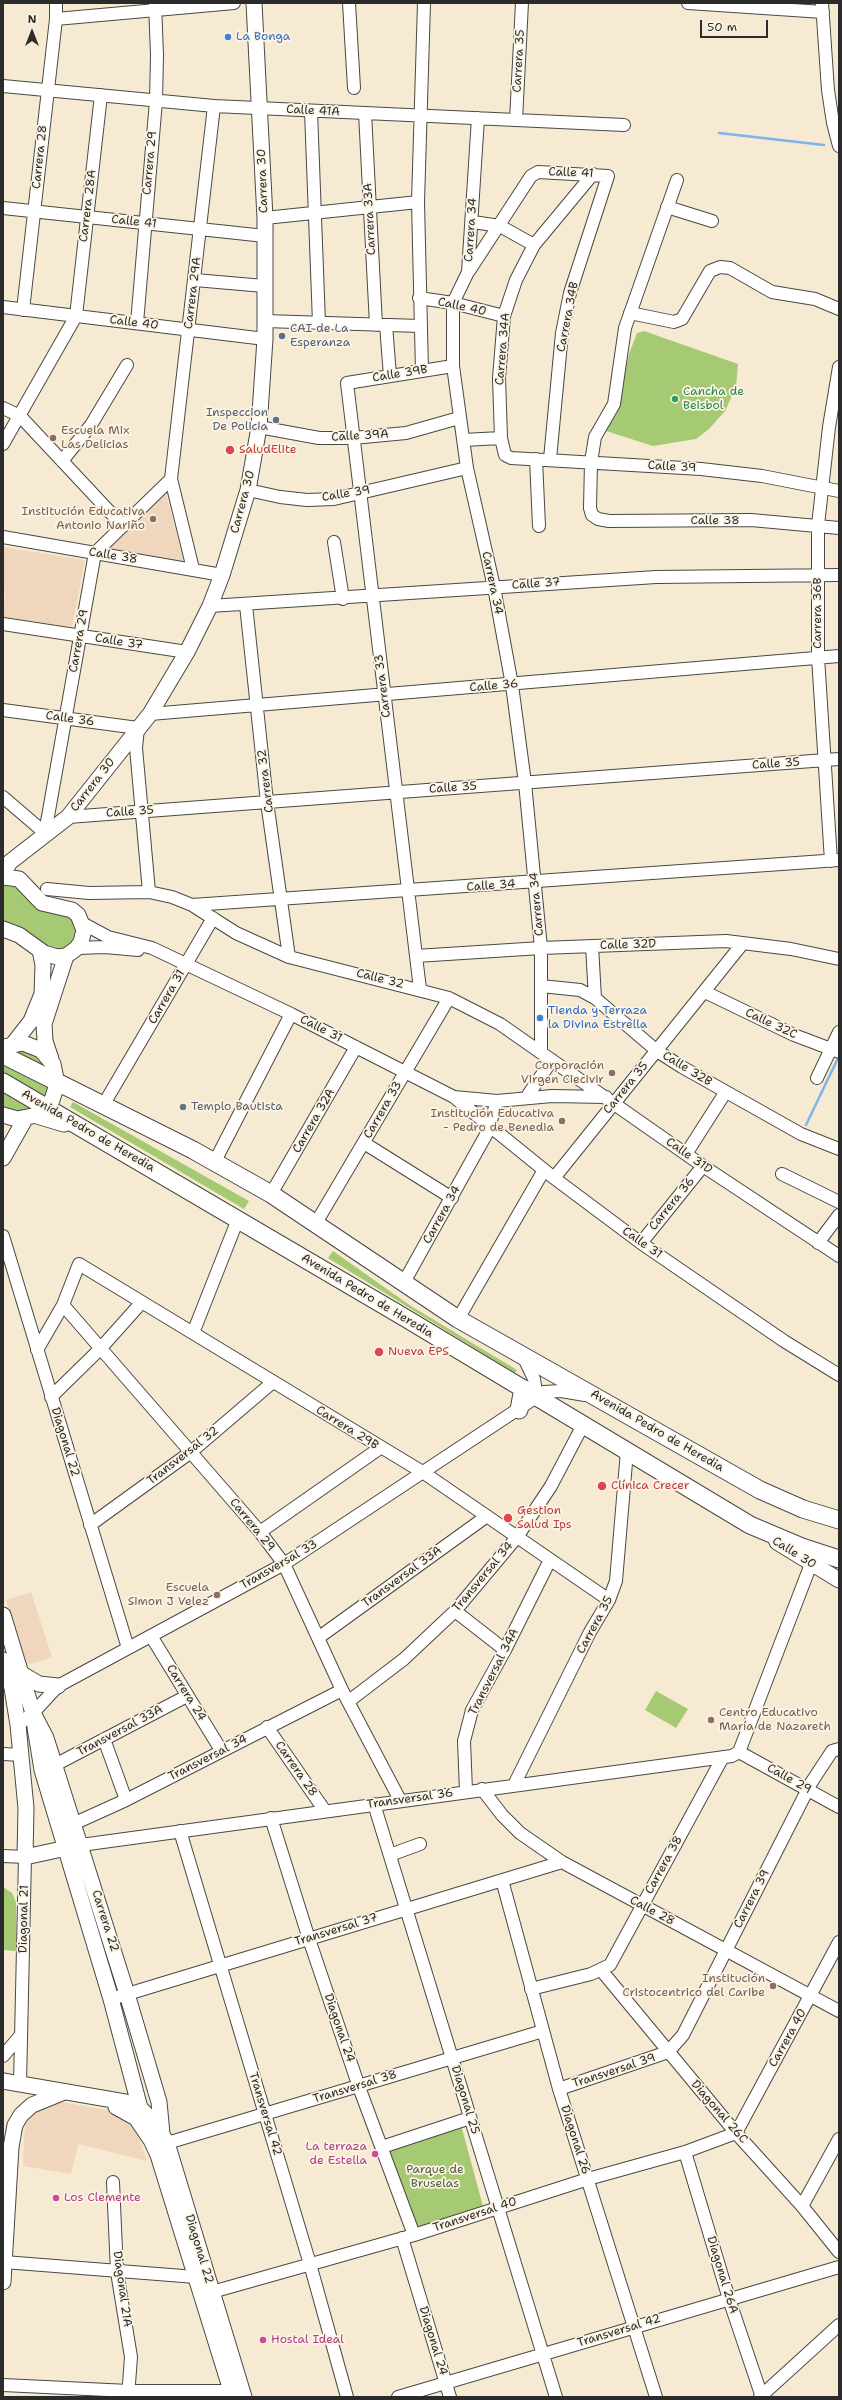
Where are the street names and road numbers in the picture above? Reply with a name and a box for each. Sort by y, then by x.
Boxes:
street label: Carrera 35 [510,29,528,93]
street label: Calle 41A [286,102,340,120]
street label: Carrera 28 [29,124,51,190]
street label: Carrera 29 [140,131,160,195]
street label: Carrera 30 [255,149,271,213]
street label: Calle 41 [548,165,594,181]
street label: Carrera 28A [76,169,100,243]
street label: Carrera 33A [361,183,379,255]
street label: Carrera 34 [462,198,480,262]
street label: Calle 41 [111,212,157,232]
street label: Carrera 29A [181,256,205,330]
street label: Carrera 34B [554,281,582,353]
street label: Calle 40 [436,295,488,319]
street label: Carrera 34A [493,312,513,386]
street label: Calle 40 [109,313,159,333]
street label: Calle 39B [371,363,429,385]
street label: Calle 39A [331,427,389,445]
street label: Calle 39 [647,459,697,475]
street label: Carrera 30 [228,469,258,535]
street label: Calle 39 [321,483,371,505]
street label: Calle 38 [690,514,740,528]
street label: Calle 38 [88,545,138,567]
street label: Carrera 34 [478,550,506,616]
street label: Calle 37 [511,575,561,593]
street label: Carrera 36B [811,577,825,649]
street label: Carrera 29 [66,608,92,674]
street label: Calle 37 [94,631,144,653]
street label: Carrera 33 [372,653,394,719]
street label: Calle 36 [469,677,519,695]
street label: Calle 36 [45,708,95,730]
street label: Carrera 32 [255,748,277,814]
street label: Carrera 30 [68,755,118,815]
street label: Calle 35 [752,755,800,773]
street label: Calle 35 [429,779,477,797]
street label: Calle 35 [106,803,154,821]
street label: Carrera 34 [527,871,547,937]
street label: Calle 34 [466,877,516,895]
street label: Calle 32D [600,937,656,953]
street label: Calle 32 [355,966,405,992]
street label: Carrera 31 [146,967,188,1027]
street label: Calle 32C [743,1006,799,1042]
street label: Calle 31 [298,1012,344,1046]
street label: Calle 32B [660,1049,714,1089]
street label: Carrera 35 [601,1059,651,1117]
street label: Carrera 33 [361,1079,405,1141]
street label: Carrera 32A [290,1086,338,1156]
street label: Avenida Pedro de Heredia [19,1087,157,1175]
street label: Calle 31D [663,1135,715,1177]
street label: Carrera 36 [646,1174,698,1234]
street label: Carrera 34 [420,1183,464,1247]
street label: Calle 31 [619,1224,665,1262]
street label: Avenida Pedro de Heredia [298,1251,436,1341]
street label: Avenida Pedro de Heredia [588,1387,726,1475]
street label: Carrera 29B [313,1403,381,1453]
street label: Diagonal 22 [48,1406,82,1478]
street label: Transversal 32 [144,1424,222,1488]
street label: Carrera 29 [226,1496,278,1554]
street label: Calle 30 [769,1534,819,1572]
street label: Transversal 33 [238,1537,320,1593]
street label: Transversal 34 [450,1539,516,1615]
street label: Transversal 33A [359,1543,445,1611]
street label: Carrera 35 [574,1594,616,1656]
street label: Transversal 34A [466,1626,522,1718]
street label: Carrera 24 [163,1662,209,1724]
street label: Transversal 33A [75,1702,165,1760]
street label: Transversal 34 [166,1732,250,1784]
street label: Carrera 28 [272,1739,320,1799]
street label: Calle 29 [764,1761,814,1797]
street label: Transversal 36 [366,1786,454,1812]
street label: Carrera 38 [642,1833,686,1897]
street label: Carrera 39 [731,1867,773,1931]
street label: Diagonal 21 [16,1885,32,1953]
street label: Carrera 22 [88,1888,122,1954]
street label: Calle 28 [627,1893,677,1929]
street label: Transversal 37 [293,1911,379,1949]
street label: Diagonal 24 [321,1992,357,2064]
street label: Carrera 40 [766,2006,810,2070]
street label: Transversal 39 [571,2051,657,2091]
street label: Diagonal 25 [448,2064,482,2136]
street label: Transversal 38 [311,2067,399,2107]
street label: Transversal 42 [245,2071,285,2157]
street label: Diagonal 26C [688,2078,750,2146]
street label: Diagonal 26 [557,2104,593,2176]
street label: Transversal 40 [431,2195,519,2235]
street label: Diagonal 22 [182,2213,216,2285]
street label: Diagonal 26A [703,2235,741,2315]
street label: Diagonal 21A [110,2250,134,2328]
street label: Diagonal 24 [416,2305,450,2377]
street label: Transversal 42 [576,2311,662,2351]

